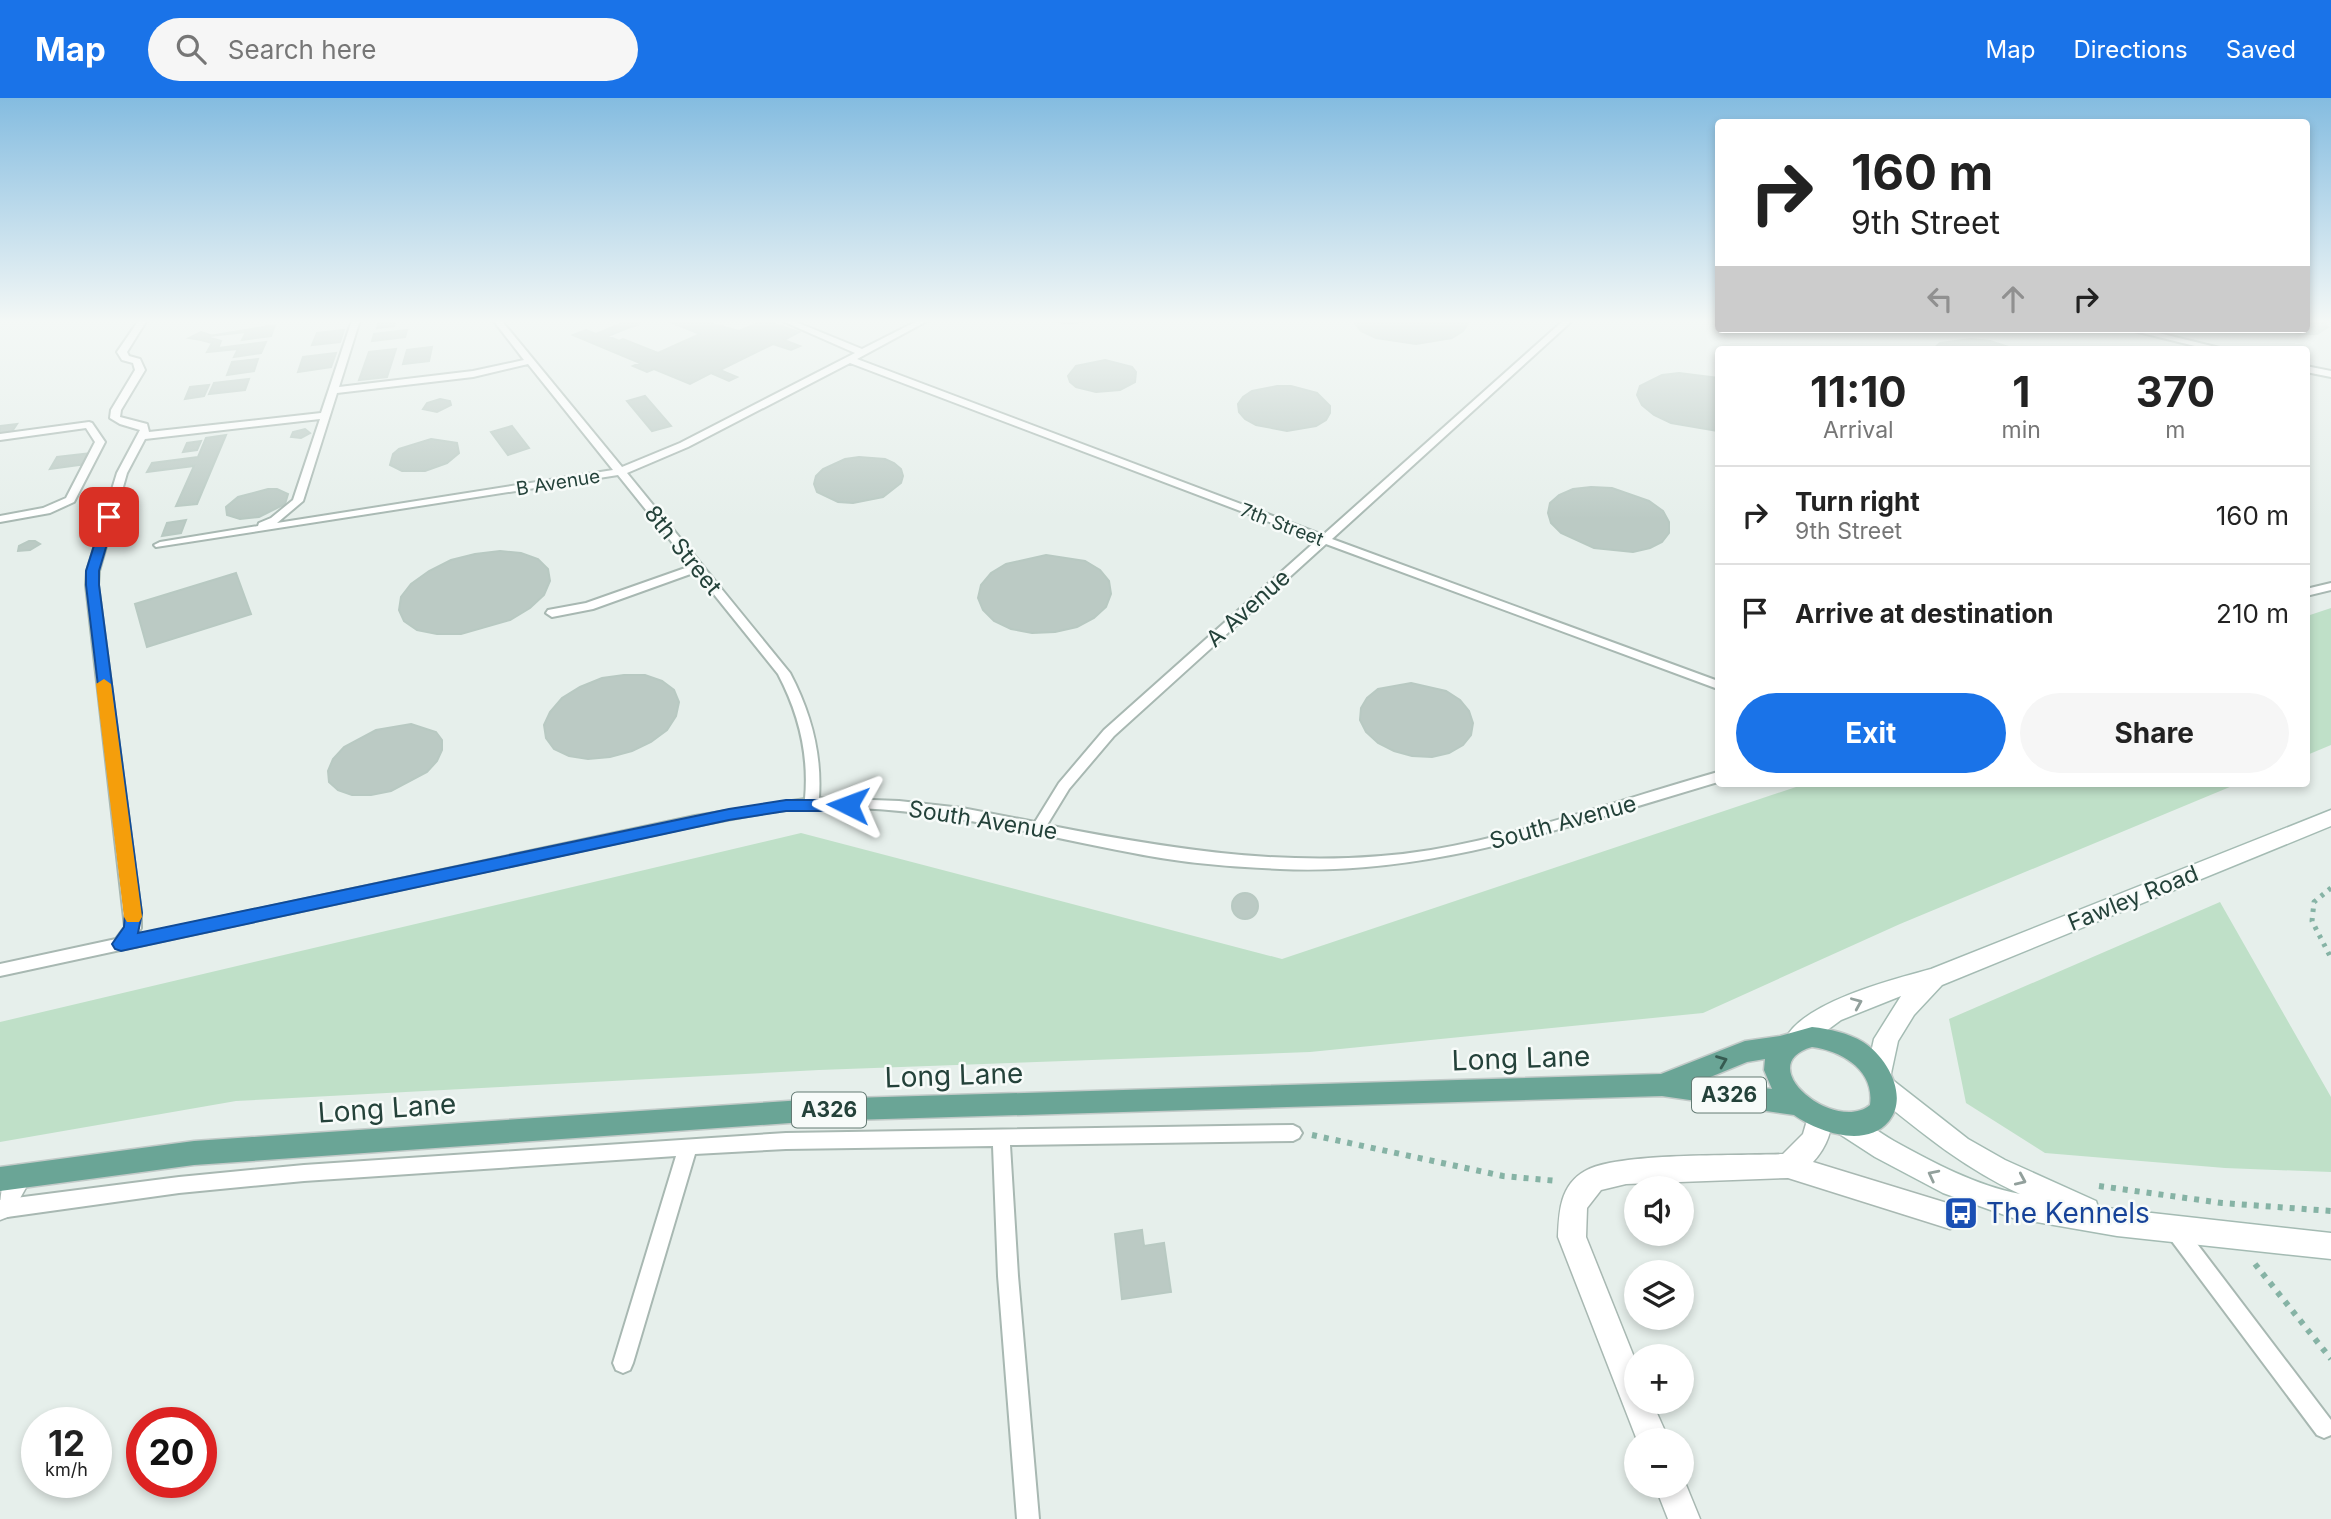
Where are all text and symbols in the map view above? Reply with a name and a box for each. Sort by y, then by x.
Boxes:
search box [148,18,638,81]
text: Map [35,29,106,69]
icon: search [172,30,210,68]
text: Search here [228,34,376,65]
text: Map [1986,35,2035,64]
text: Directions [2073,35,2188,64]
text: Saved [2226,35,2296,64]
text: 160 m [1851,143,1993,202]
icon: right [1736,147,1827,238]
text: 9th Street [1851,203,2000,242]
icon: left [1921,280,1959,318]
icon: ahead [1994,280,2032,318]
icon: right [2067,280,2105,318]
text: 11:10 [1810,366,1907,417]
text: 1 [2012,366,2030,417]
text: 370 [2136,366,2215,417]
text: Arrival [1823,416,1894,444]
text: min [2002,416,2041,444]
text: m [2165,416,2185,444]
street label: B Avenue [515,465,602,500]
text: Turn right [1795,486,1920,517]
pin [79,487,139,547]
icon: right [1736,496,1774,534]
icon: arrive [90,498,128,536]
street label: 7th Street [1237,498,1327,551]
street label: 8th Street [639,500,728,601]
text: 160 m [2216,500,2289,531]
text: 9th Street [1795,517,1902,545]
street label: A Avenue [1200,563,1296,653]
icon: arrive [1736,594,1774,632]
text: Arrive at destination [1795,598,2054,629]
text: 210 m [2216,598,2289,629]
button: Exit [1736,693,2006,773]
button: Share [2020,693,2289,773]
position arrow [811,768,885,842]
street label: South Avenue [1487,789,1639,855]
street label: South Avenue [906,794,1060,846]
street label: Fawley Road [2064,859,2202,937]
one-way arrow [1849,997,1862,1011]
street label: Long Lane [1451,1039,1591,1077]
one-way arrow [1714,1055,1727,1069]
street label: Long Lane [884,1056,1024,1094]
road number: A326 [1692,1077,1766,1112]
street label: Long Lane [317,1086,457,1130]
road number: A326 [792,1093,866,1128]
one-way arrow [1928,1169,1940,1183]
one-way arrow [2014,1172,2026,1186]
map controls [1624,1176,1694,1498]
button: sound [1624,1176,1694,1246]
bus stop icon: The Kennels [1942,1194,1980,1232]
place label: The Kennels [1986,1196,2150,1230]
button: layers [1624,1260,1694,1330]
button: + [1624,1344,1694,1414]
speed limit sign: 20 [126,1407,217,1498]
text: 12 [48,1422,85,1464]
button: − [1624,1428,1694,1498]
text: km/h [45,1459,88,1480]

